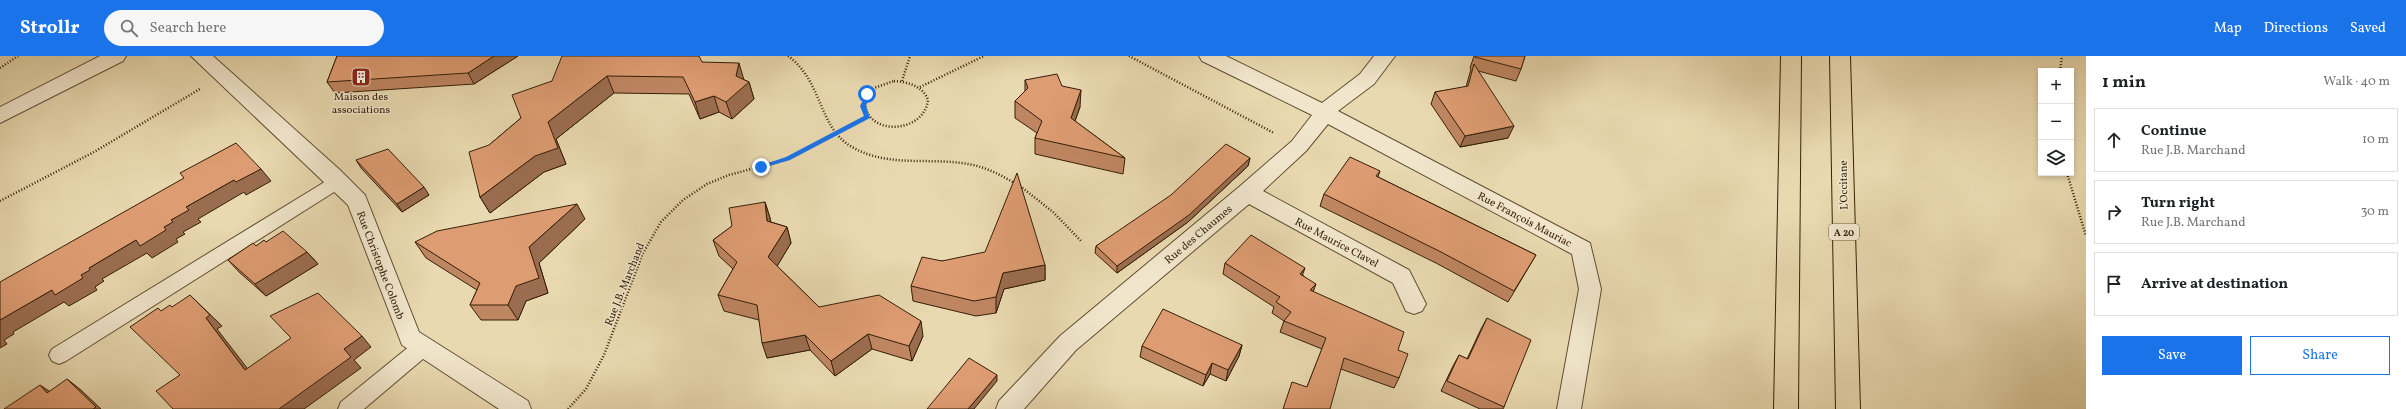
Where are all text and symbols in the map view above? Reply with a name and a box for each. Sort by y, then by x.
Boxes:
search box [104,10,384,46]
text: Strollr [20,15,80,41]
icon: search [118,17,140,39]
text: Search here [150,18,226,39]
text: Map [2214,19,2242,38]
text: Directions [2264,19,2328,38]
text: Saved [2350,19,2386,38]
building icon: Maison des associations [350,66,372,88]
map controls [2038,68,2074,176]
button: + [2038,68,2074,104]
text: 1 min [2102,71,2146,94]
text: Walk · 40 m [2323,73,2390,91]
route start [858,85,876,103]
place label: Maison des associations [332,90,391,118]
button: − [2038,104,2074,140]
text: Continue [2141,121,2206,142]
icon: ahead [2103,129,2125,151]
text: 10 m [2362,131,2389,149]
button: layers [2038,140,2074,176]
text: Rue J.B. Marchand [2141,142,2246,160]
route end [752,158,770,176]
street label: L'Occitane [1837,160,1852,210]
street label: Rue François Mauriac [1474,189,1574,252]
text: Turn right [2141,193,2215,214]
icon: right [2103,201,2125,223]
street label: Rue des Chaumes [1162,202,1236,268]
text: 30 m [2361,203,2389,221]
street label: Rue Christophe Colomb [352,209,407,322]
text: Rue J.B. Marchand [2141,214,2246,232]
street label: Rue Maurice Clavel [1292,215,1381,272]
road number: A 20 [1829,224,1859,240]
street label: Rue J.B. Marchand [602,241,649,328]
icon: arrive [2103,273,2125,295]
text: Arrive at destination [2141,274,2288,295]
button: Save [2102,336,2242,375]
button: Share [2250,336,2390,375]

